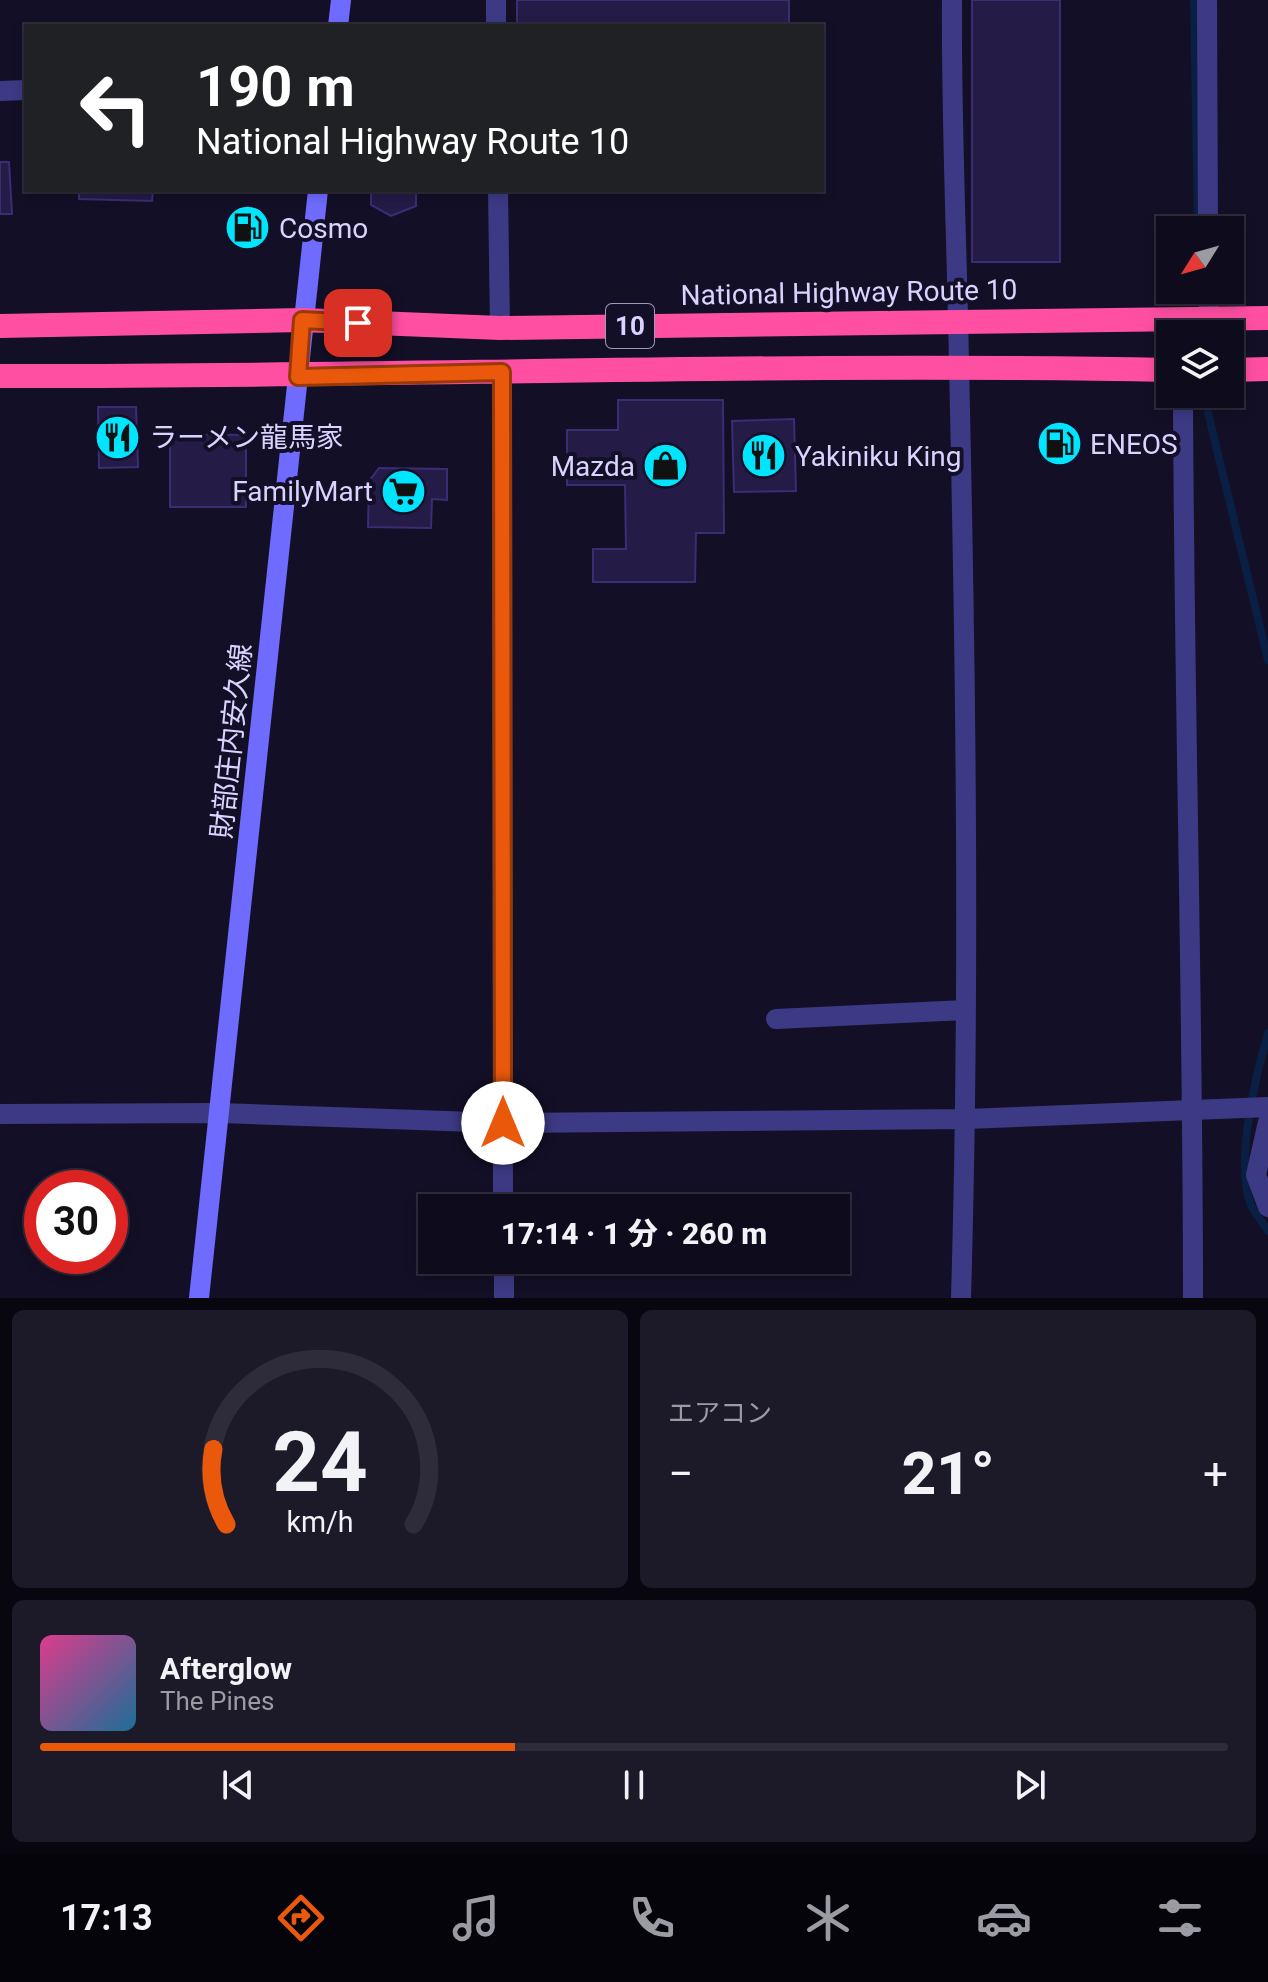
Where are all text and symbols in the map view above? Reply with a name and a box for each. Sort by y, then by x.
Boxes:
text: 190 m [196,54,355,120]
icon: left [64,56,168,160]
text: National Highway Route 10 [196,121,629,163]
fuel station icon: Cosmo [224,204,272,252]
place label: Cosmo [279,212,368,245]
north arrow [1156,216,1244,304]
map controls [1156,216,1244,408]
street label: National Highway Route 10 [680,273,1018,312]
pin [324,289,392,357]
icon: arrive [336,301,380,345]
road number: 10 [606,304,654,348]
button: layers [1156,320,1244,408]
restaurant icon: ラーメン龍馬家 [94,413,142,461]
fuel station icon: ENEOS [1035,420,1083,468]
place label: ラーメン龍馬家 [149,421,344,454]
place label: ENEOS [1090,428,1178,461]
restaurant icon: Yakiniku King [740,432,788,480]
place label: Yakiniku King [795,440,961,473]
shop icon: Mazda [642,442,690,490]
place label: Mazda [551,450,635,483]
supermarket icon: FamilyMart [380,467,428,515]
place label: FamilyMart [232,475,373,508]
street label: 財部庄内安久線 [205,642,258,840]
position arrow [461,1081,545,1165]
speed limit sign: 30 [24,1170,128,1274]
text: 17:14 · 1 分 · 260 m [501,1216,767,1251]
text: エアコン [668,1398,772,1428]
text: 24 [272,1414,368,1511]
text: 21° [902,1438,995,1509]
text: − [668,1448,693,1500]
text: + [1203,1448,1228,1500]
text: km/h [286,1505,354,1539]
text: Afterglow [160,1651,292,1686]
text: The Pines [160,1686,274,1716]
icon: previous [216,1763,260,1807]
icon: pause [612,1763,656,1807]
icon: next [1008,1763,1052,1807]
icon: directions [273,1890,329,1946]
icon: music [448,1890,504,1946]
icon: phone [624,1890,680,1946]
icon: climate [800,1890,856,1946]
icon: car [976,1890,1032,1946]
icon: filters [1152,1890,1208,1946]
text: 17:13 [60,1897,153,1939]

